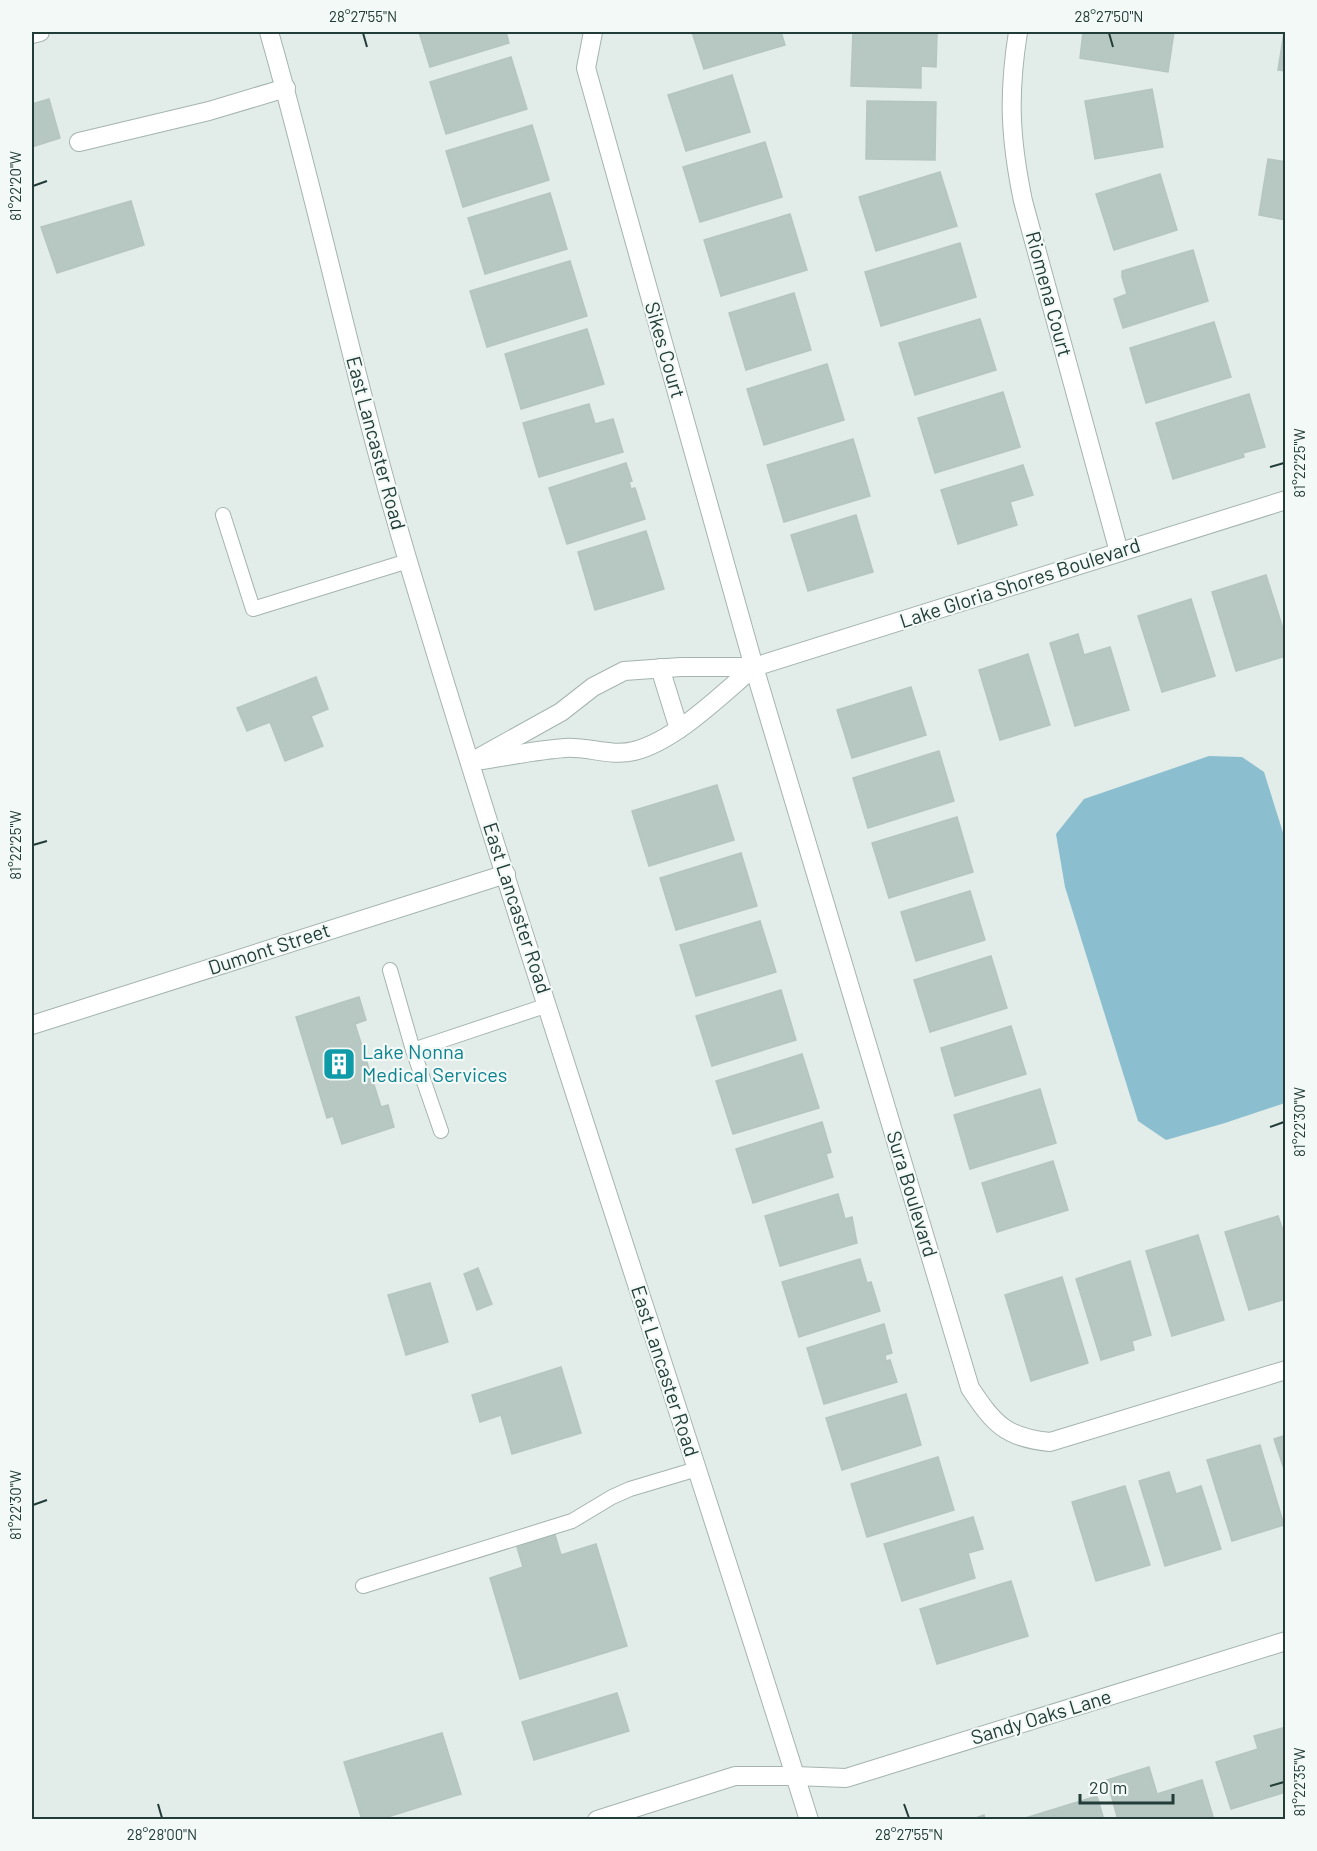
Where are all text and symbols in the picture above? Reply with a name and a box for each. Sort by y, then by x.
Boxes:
text: 28°27'55"N [329,7,397,25]
text: 28°27'50"N [1075,7,1143,25]
text: 81°22'20"W [6,151,24,221]
street label: Riomena Court [1022,228,1078,359]
street label: Sikes Court [641,299,691,401]
street label: East Lancaster Road [342,353,412,532]
text: 81°22'25"W [1290,428,1308,498]
street label: Lake Gloria Shores Boulevard [896,532,1143,632]
text: 81°22'25"W [6,810,24,880]
street label: East Lancaster Road [479,819,557,996]
street label: Dumont Street [205,917,333,979]
place label: Lake Nonna Medical Services [362,1039,507,1086]
building icon: Lake Nonna Medical Services [321,1046,357,1082]
text: 81°22'30"W [1290,1087,1308,1157]
street label: Sura Boulevard [882,1128,944,1260]
street label: East Lancaster Road [627,1282,705,1459]
text: 81°22'30"W [6,1470,24,1540]
street label: Sandy Oaks Lane [968,1683,1114,1749]
text: 81°22'35"W [1290,1748,1308,1816]
scale bar [1080,1767,1173,1805]
text: 20 m [1089,1776,1127,1798]
text: 28°28'00"N [127,1825,197,1843]
text: 28°27'55"N [875,1825,943,1843]

